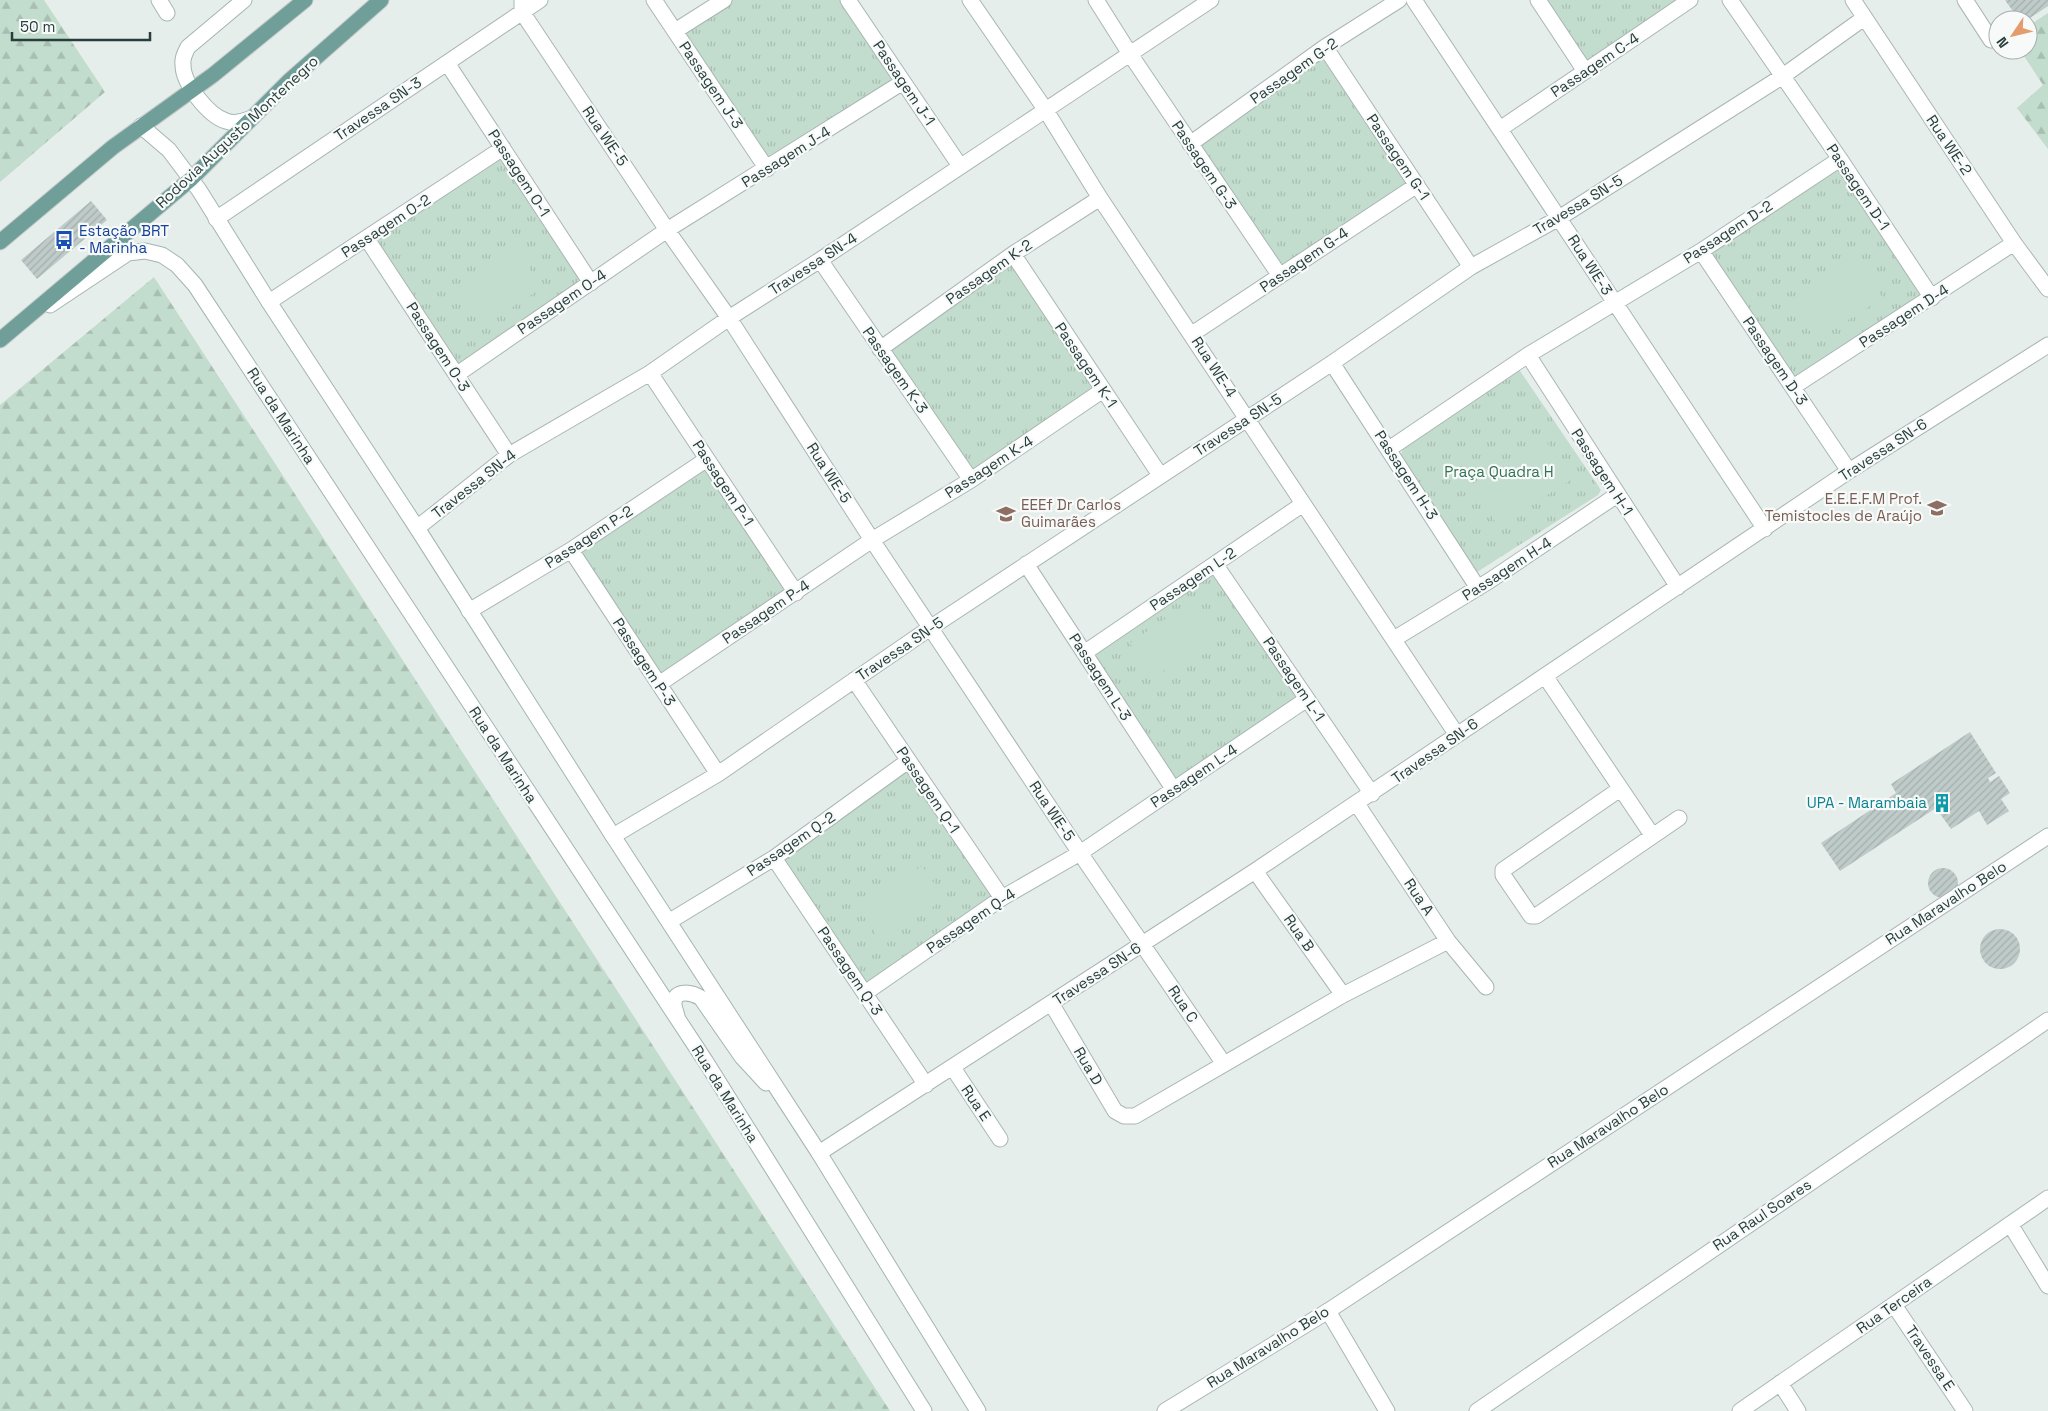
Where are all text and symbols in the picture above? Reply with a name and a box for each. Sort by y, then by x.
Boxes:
scale bar [12,10,150,42]
north arrow [1988,10,2038,60]
text: 50 m [20,17,55,36]
street label: Passagem C-4 [1547,28,1643,101]
street label: Passagem G-2 [1246,33,1341,108]
text: N [1992,33,2012,51]
street label: Passagem J-1 [869,37,940,129]
street label: Passagem J-3 [675,38,748,132]
street label: Rodovia Augusto Montenegro [151,51,322,212]
street label: Travessa SN-3 [330,72,425,145]
street label: Rua WE-5 [578,102,632,169]
street label: Passagem G-1 [1363,110,1434,203]
street label: Rua WE-2 [1922,111,1976,178]
street label: Passagem G-3 [1168,117,1241,213]
street label: Passagem J-4 [738,122,834,191]
street label: Passagem O-1 [484,126,555,220]
street label: Passagem D-1 [1823,140,1894,233]
street label: Travessa SN-5 [1529,170,1626,239]
street label: Passagem O-2 [337,190,434,262]
street label: Passagem D-2 [1679,196,1776,268]
place label: Estação BRT - Marinha [79,221,169,257]
street label: Passagem G-4 [1256,223,1352,296]
street label: Travessa SN-4 [765,228,860,299]
bus stop icon: Estação BRT - Marinha [53,229,75,251]
street label: Rua WE-3 [1564,231,1617,299]
street label: Passagem K-2 [942,235,1036,308]
street label: Passagem O-4 [514,265,610,338]
street label: Passagem D-4 [1855,280,1952,352]
street label: Passagem O-3 [402,298,474,395]
street label: Passagem D-3 [1739,313,1812,409]
street label: Passagem K-1 [1051,319,1122,411]
street label: Passagem K-3 [859,323,932,417]
street label: Rua WE-4 [1188,333,1241,401]
street label: Rua da Marinha [243,364,320,468]
street label: Travessa SN-5 [1190,389,1285,460]
street label: Travessa SN-6 [1835,414,1930,485]
street label: Passagem H-1 [1567,425,1638,519]
street label: Passagem H-3 [1371,427,1442,523]
street label: Passagem K-4 [941,431,1036,502]
street label: Passagem P-1 [689,436,758,529]
street label: Rua WE-5 [803,439,856,507]
street label: Travessa SN-4 [428,445,520,522]
park label: Praça Quadra H [1444,462,1554,481]
place label: E.E.E.F.M Prof. Temistocles de Araújo [1765,489,1922,525]
place label: EEEf Dr Carlos Guimarães [1021,495,1121,531]
school or university icon: E.E.E.F.M Prof. Temistocles de Araújo [1926,497,1948,519]
street label: Passagem P-2 [541,501,636,572]
school or university icon: EEEf Dr Carlos Guimarães [995,503,1017,525]
street label: Passagem H-4 [1458,533,1555,605]
street label: Passagem L-2 [1146,543,1240,614]
street label: Passagem P-4 [718,575,813,648]
street label: Travessa SN-5 [852,612,947,685]
street label: Passagem P-3 [609,614,680,709]
street label: Passagem L-3 [1065,630,1136,724]
street label: Passagem L-1 [1259,633,1330,724]
street label: Rua da Marinha [465,703,542,807]
street label: Travessa SN-6 [1388,714,1482,787]
street label: Passagem L-4 [1147,740,1241,812]
street label: Passagem Q-1 [893,743,964,836]
street label: Rua WE-5 [1025,777,1079,844]
building icon: UPA - Marambaia [1931,792,1953,814]
place label: UPA - Marambaia [1807,793,1927,812]
street label: Passagem Q-2 [743,807,839,880]
street label: Rua Maravalho Belo [1882,856,2010,949]
street label: Rua A [1400,875,1439,919]
street label: Passagem Q-4 [923,884,1019,957]
street label: Rua B [1280,910,1319,955]
street label: Passagem Q-3 [814,923,887,1019]
street label: Travessa SN-6 [1049,938,1144,1009]
street label: Rua C [1164,982,1203,1026]
street label: Rua da Marinha [688,1042,763,1146]
street label: Rua D [1070,1043,1107,1088]
street label: Rua Maravalho Belo [1544,1079,1672,1172]
street label: Rua E [957,1081,995,1124]
street label: Rua Raul Soares [1709,1175,1815,1255]
street label: Rua Terceira [1852,1271,1935,1338]
street label: Rua Maravalho Belo [1203,1301,1332,1392]
street label: Travessa E [1902,1321,1959,1394]

